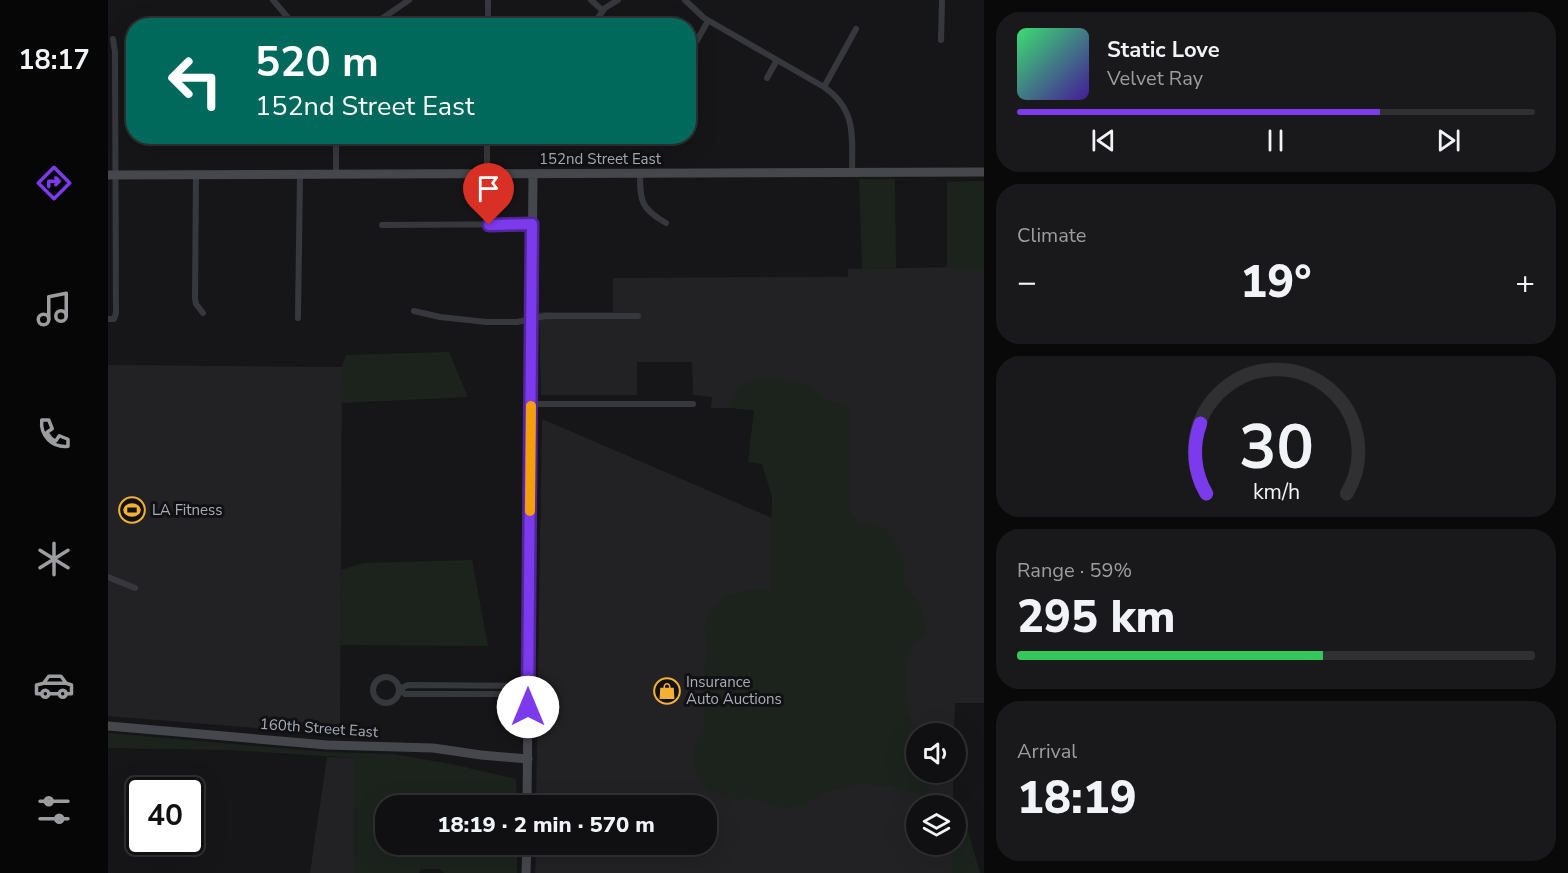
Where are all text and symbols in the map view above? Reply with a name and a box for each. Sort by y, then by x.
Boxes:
text: 520 m [255,34,379,91]
text: Static Love [1107,35,1220,65]
text: 18:17 [18,42,90,79]
icon: left [156,42,234,120]
text: Velvet Ray [1107,65,1203,92]
text: 152nd Street East [255,88,474,125]
icon: previous [1087,124,1120,157]
icon: pause [1259,124,1292,157]
icon: next [1432,124,1465,157]
street label: 152nd Street East [539,149,662,169]
icon: directions [33,162,75,204]
pin [463,163,514,225]
icon: arrive [472,172,505,205]
text: Climate [1017,222,1086,249]
text: 19° [1240,252,1312,313]
text: − [1017,260,1037,305]
text: + [1515,260,1535,305]
icon: music [33,288,75,330]
text: 30 [1239,405,1313,490]
icon: phone [33,413,75,455]
text: km/h [1252,477,1300,507]
sports icon: LA Fitness [117,495,147,525]
place label: LA Fitness [152,500,223,520]
icon: climate [33,538,75,580]
text: Range · 59% [1017,557,1132,584]
text: 295 km [1017,587,1176,648]
icon: car [33,664,75,706]
place label: Insurance Auto Auctions [686,672,782,709]
position arrow [496,675,560,739]
shop icon: Insurance Auto Auctions [652,676,682,706]
street label: 160th Street East [259,714,379,742]
map controls [906,723,966,855]
button: sound [906,723,966,783]
text: Arrival [1017,738,1077,765]
text: 18:19 [1017,768,1137,829]
speed limit sign: 40 [126,777,204,855]
icon: filters [33,789,75,831]
button: layers [906,795,966,855]
text: 18:19 · 2 min · 570 m [437,810,655,840]

